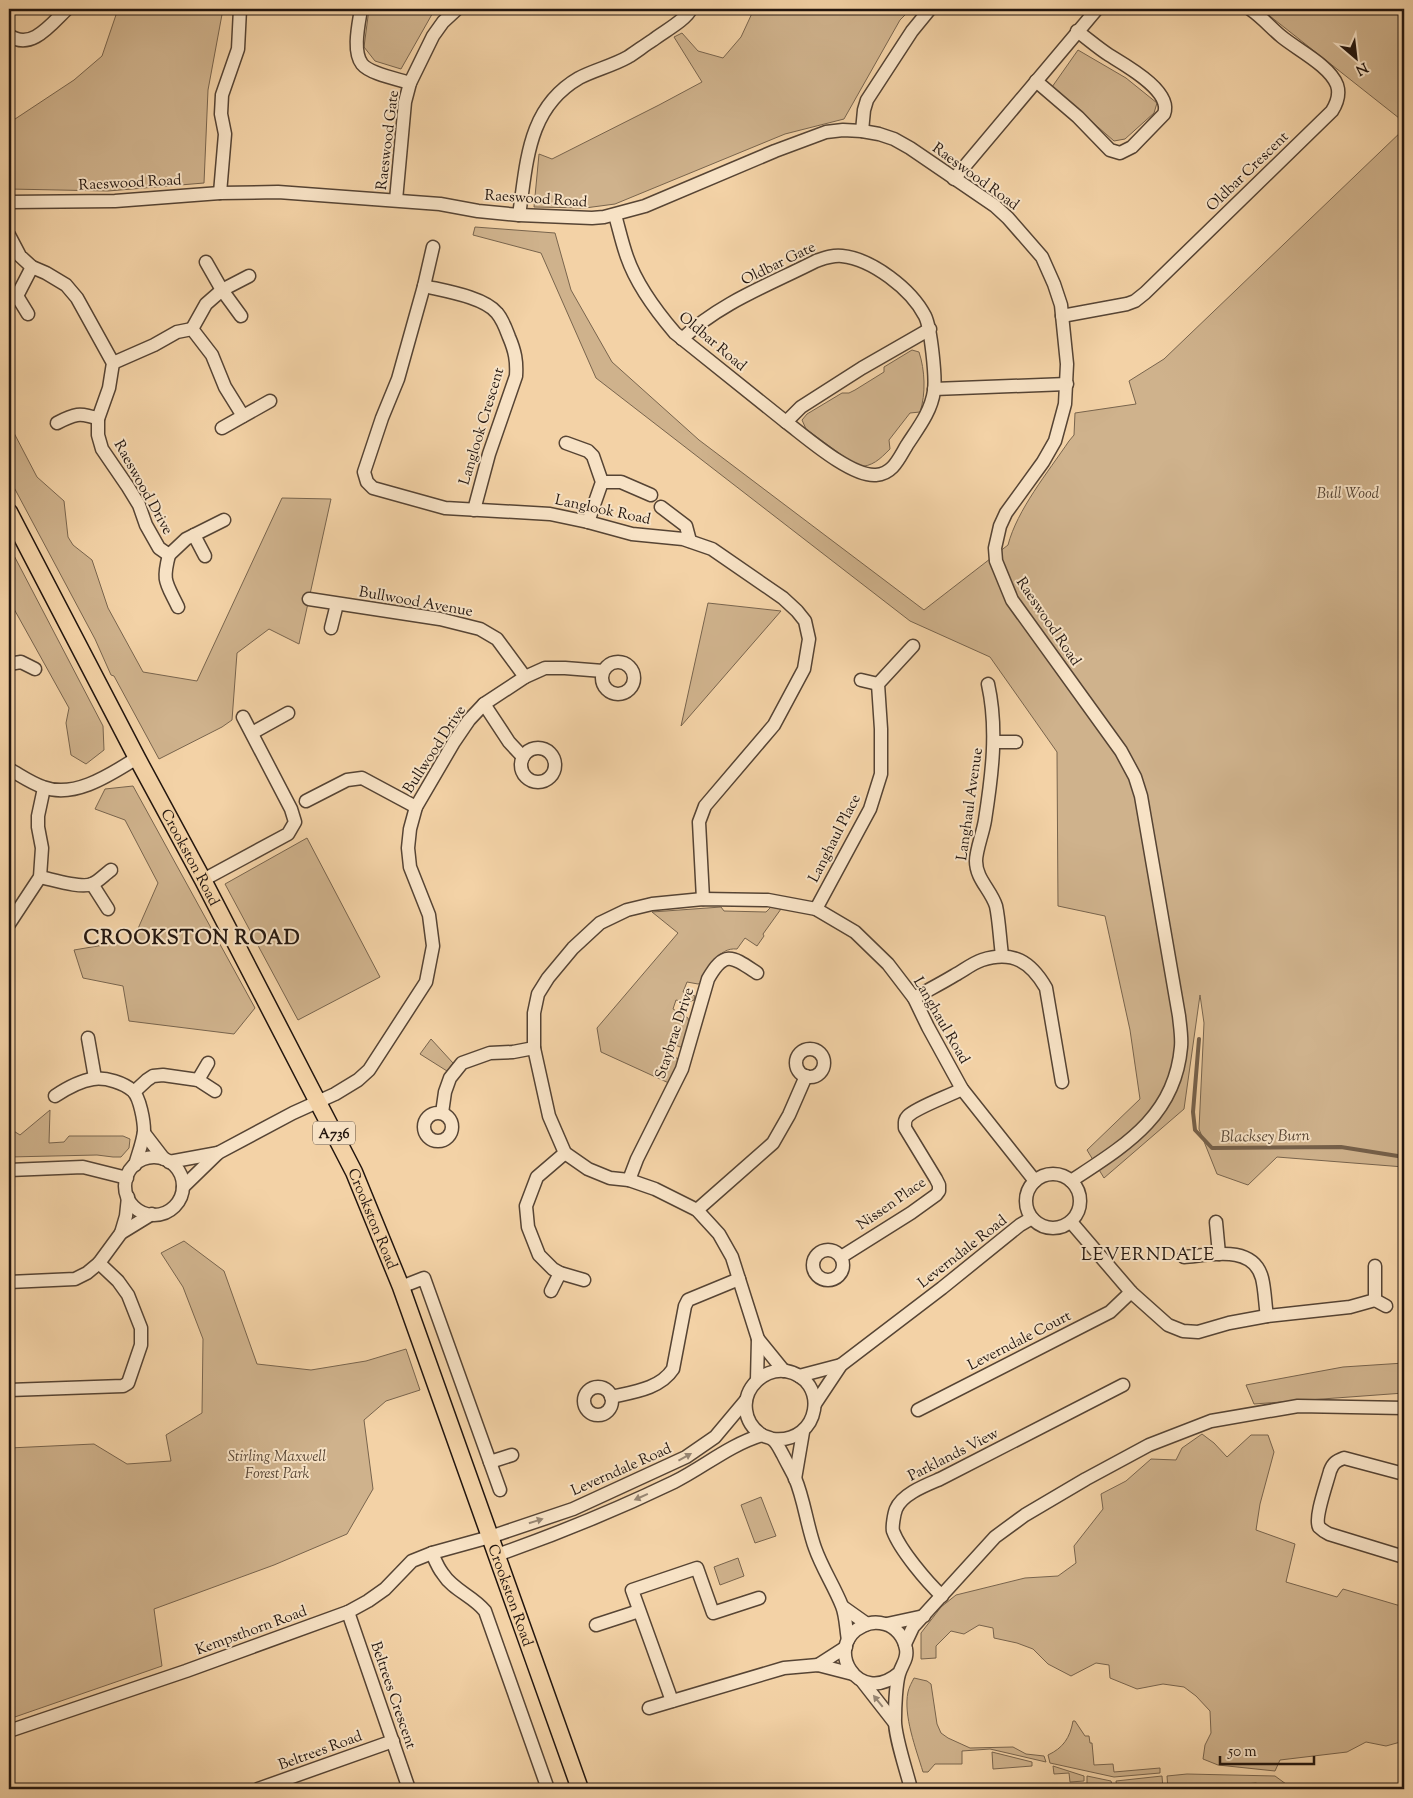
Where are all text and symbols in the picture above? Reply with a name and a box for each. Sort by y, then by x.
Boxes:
north arrow [1330,32,1380,82]
text: N [1352,56,1371,79]
street label: Raeswood Gate [372,89,405,191]
street label: Oldbar Crescent [1202,127,1294,217]
street label: Raeswood Road [927,138,1023,216]
street label: Raeswood Road [78,170,183,197]
street label: Raeswood Road [484,185,588,214]
street label: Oldbar Gate [738,237,819,291]
street label: Oldbar Road [674,307,751,377]
street label: Langlook Crescent [455,365,510,488]
street label: Raeswood Drive [108,437,177,539]
park label: Bull Wood [1317,484,1380,505]
street label: Langlook Road [553,490,653,531]
street label: Raeswood Road [1010,573,1086,671]
street label: Bullwood Avenue [357,582,474,623]
street label: Bullwood Drive [399,702,472,798]
street label: Langhaul Avenue [952,746,989,862]
street label: Langhaul Place [804,791,867,887]
street label: Crookston Road [155,806,224,910]
district label: CROOKSTON ROAD [83,925,301,954]
street label: Langhaul Road [907,973,974,1069]
street label: Staybrae Drive [651,985,700,1082]
road number: A736 [313,1122,355,1144]
water label: Blacksey Burn [1220,1125,1311,1150]
street label: Crookston Road [342,1166,402,1273]
street label: Nissen Place [853,1173,931,1236]
street label: Leverndale Road [914,1210,1012,1294]
district label: LEVERNDALE [1081,1243,1215,1269]
street label: Leverndale Court [964,1306,1075,1376]
street label: Parklands View [905,1423,1003,1487]
street label: Leverndale Road [568,1439,676,1502]
park label: Stirling Maxwell Forest Park [228,1447,326,1485]
one-way arrow [678,1453,693,1461]
one-way arrow [634,1493,648,1501]
one-way arrow [529,1517,544,1524]
street label: Crookston Road [482,1542,537,1650]
street label: Kempsthorn Road [193,1601,311,1661]
street label: Beltrees Crescent [364,1639,421,1752]
one-way arrow [873,1695,884,1708]
street label: Beltrees Road [276,1726,366,1776]
scale bar [1220,1733,1314,1765]
text: 50 m [1227,1742,1257,1763]

